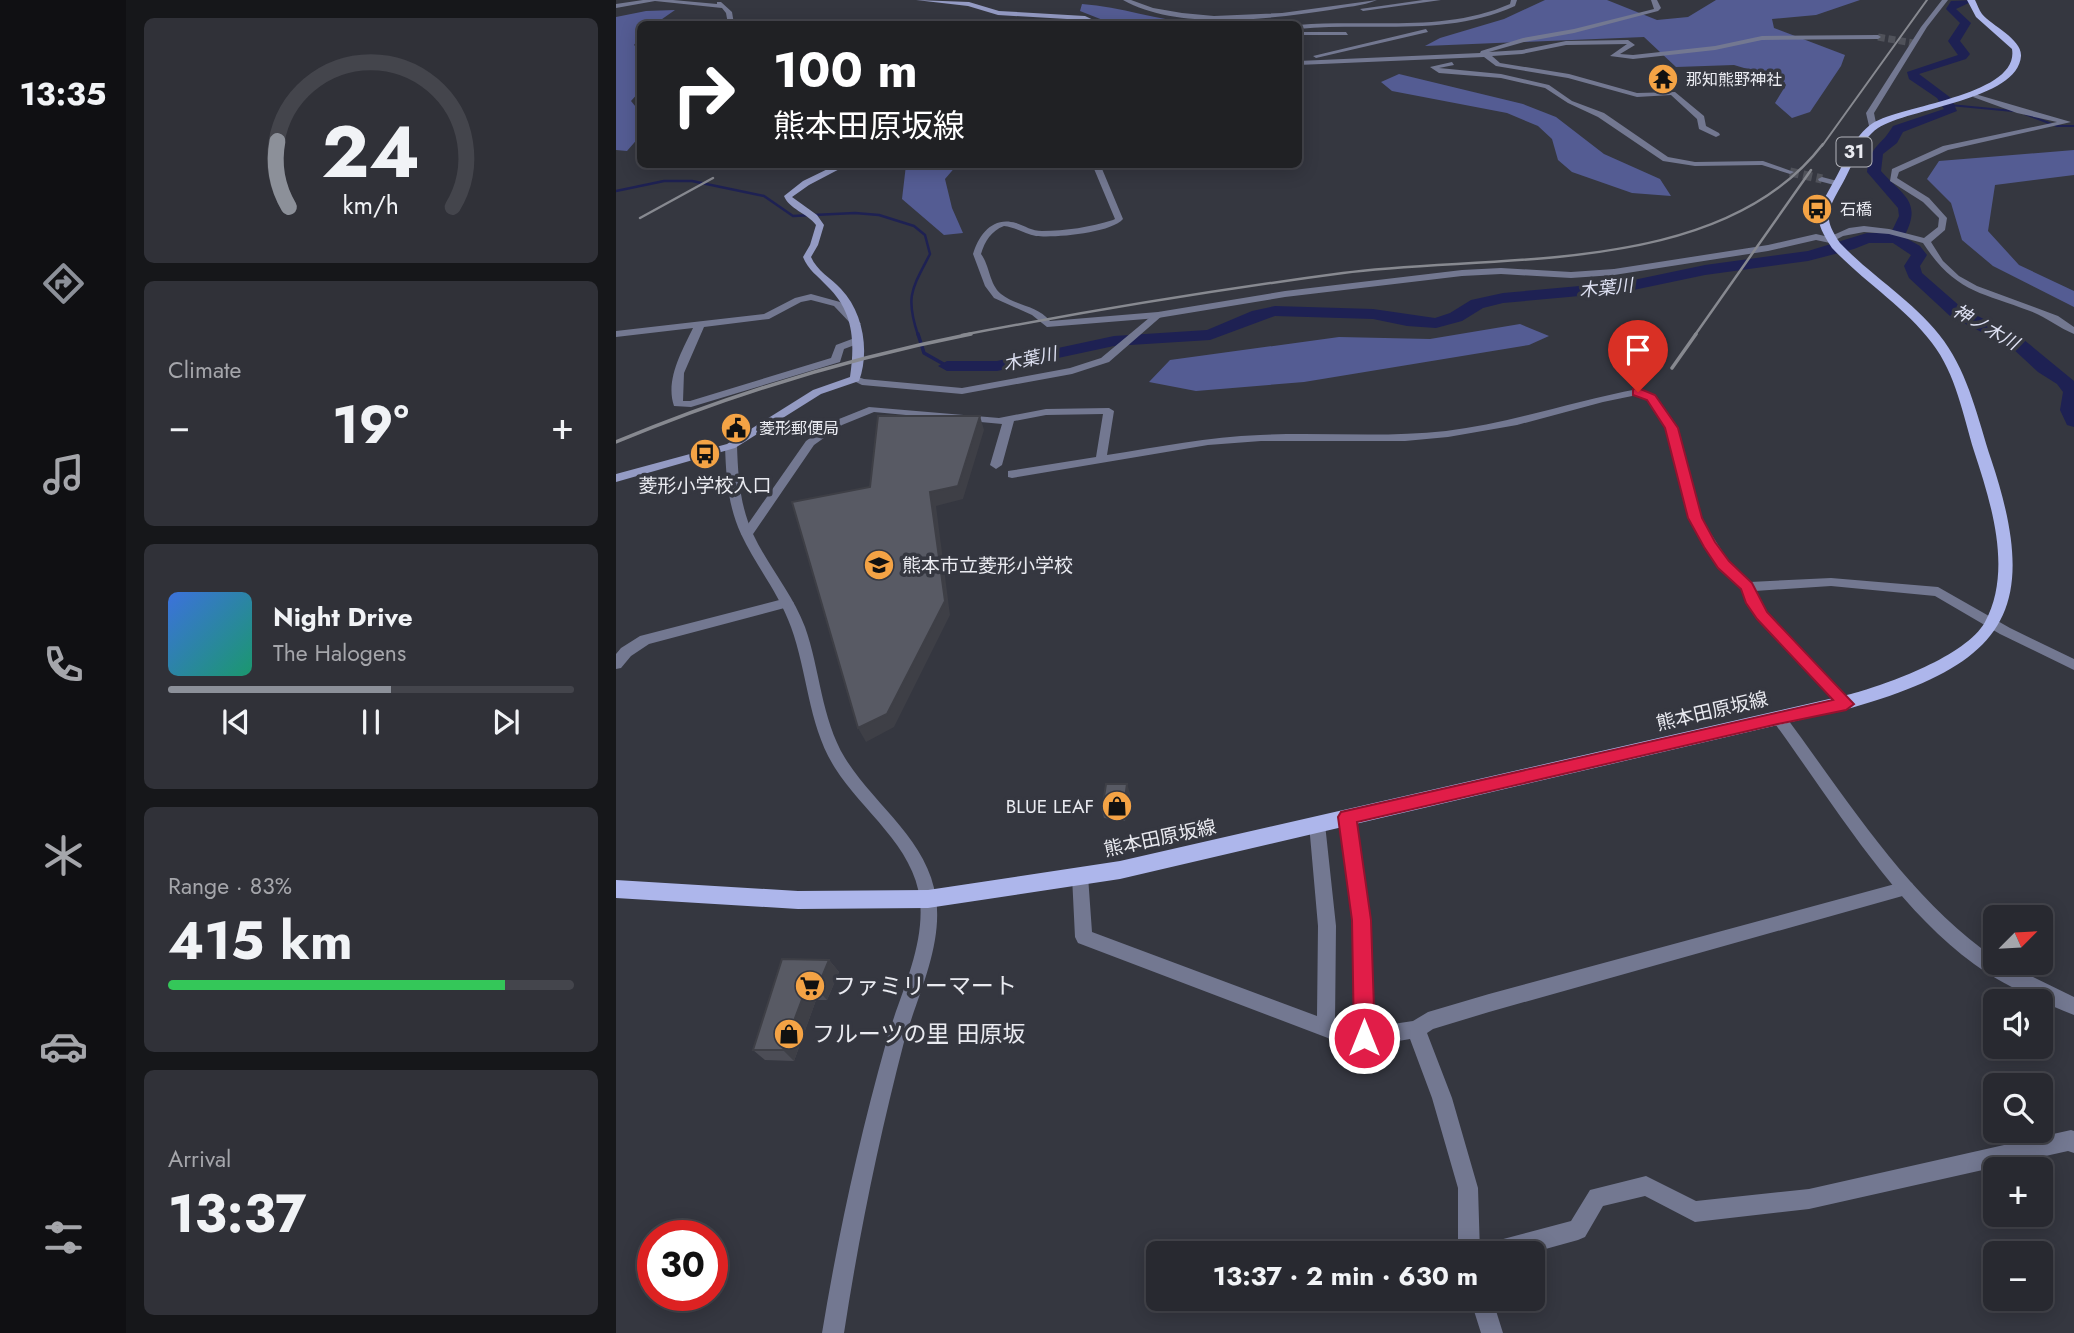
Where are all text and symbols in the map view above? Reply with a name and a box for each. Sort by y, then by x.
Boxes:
text: 100 m [773,35,918,105]
icon: right [658,49,749,140]
temple icon: 那知熊野神社 [1646,62,1680,96]
place label: 那知熊野神社 [1686,68,1782,91]
text: 13:35 [20,71,106,117]
text: 24 [322,99,420,204]
text: 熊本田原坂線 [773,103,965,149]
road number: 31 [1836,138,1872,167]
text: km/h [343,186,399,222]
bus stop icon: 石橋 [1800,192,1834,226]
place label: 石橋 [1840,198,1872,221]
icon: directions [39,259,88,308]
water label: 木葉川 [1578,272,1636,304]
water label: 神ノ木川 [1948,298,2025,357]
pin [1608,320,1668,392]
icon: arrive [1619,331,1657,369]
water label: 木葉川 [1001,340,1061,377]
text: Climate [168,353,241,387]
text: 19° [332,387,409,463]
text: − [168,398,190,453]
text: + [551,398,574,453]
public building icon: 菱形郵便局 [719,411,753,445]
place label: 菱形郵便局 [759,417,839,440]
bus stop icon: 菱形小学校入口 [688,437,722,471]
icon: music [39,450,88,499]
place label: 菱形小学校入口 [638,472,772,499]
school or university icon: 熊本市立菱形小学校 [862,548,896,582]
place label: 熊本市立菱形小学校 [902,552,1073,579]
text: Night Drive [273,598,413,636]
text: The Halogens [273,636,406,670]
icon: phone [39,640,88,689]
street label: 熊本田原坂線 [1653,685,1771,737]
icon: previous [217,703,255,741]
icon: pause [352,703,390,741]
icon: next [487,703,525,741]
shop icon: BLUE LEAF [1100,789,1134,823]
place label: BLUE LEAF [1006,793,1094,820]
street label: 熊本田原坂線 [1101,813,1219,863]
icon: climate [39,831,88,880]
text: Range · 83% [168,869,292,903]
text: 415 km [168,903,353,979]
north arrow [1983,905,2053,975]
map controls [1983,905,2053,1311]
supermarket icon: ファミリーマート [793,969,827,1003]
place label: ファミリーマート [833,969,1017,1003]
button: sound [1983,989,2053,1059]
position arrow [1327,1001,1401,1075]
shop icon: フルーツの里 田原坂 [772,1017,806,1051]
place label: フルーツの里 田原坂 [812,1017,1025,1051]
icon: car [39,1022,88,1071]
button: search [1983,1073,2053,1143]
text: Arrival [168,1142,231,1176]
button: + [1983,1157,2053,1227]
text: 13:37 [168,1176,306,1252]
icon: filters [39,1213,88,1262]
speed limit sign: 30 [637,1220,728,1311]
button: − [1983,1241,2053,1311]
text: 13:37 · 2 min · 630 m [1213,1257,1478,1295]

